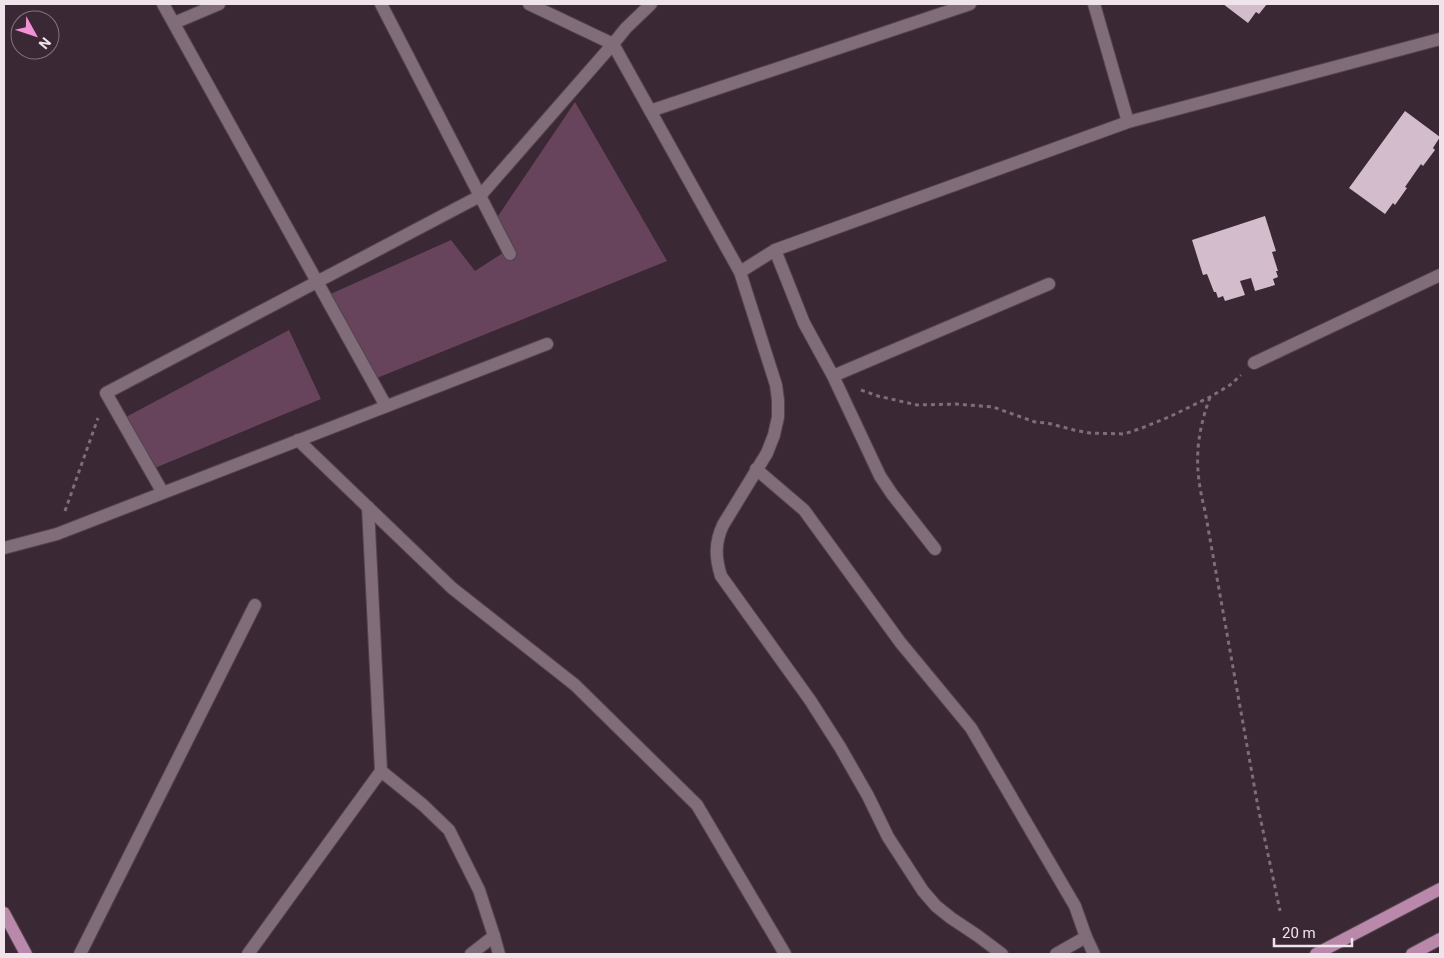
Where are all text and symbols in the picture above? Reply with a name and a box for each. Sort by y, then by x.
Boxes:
north arrow [10,10,60,60]
text: N [36,34,54,52]
scale bar [1274,916,1352,948]
text: 20 m [1282,924,1316,942]

